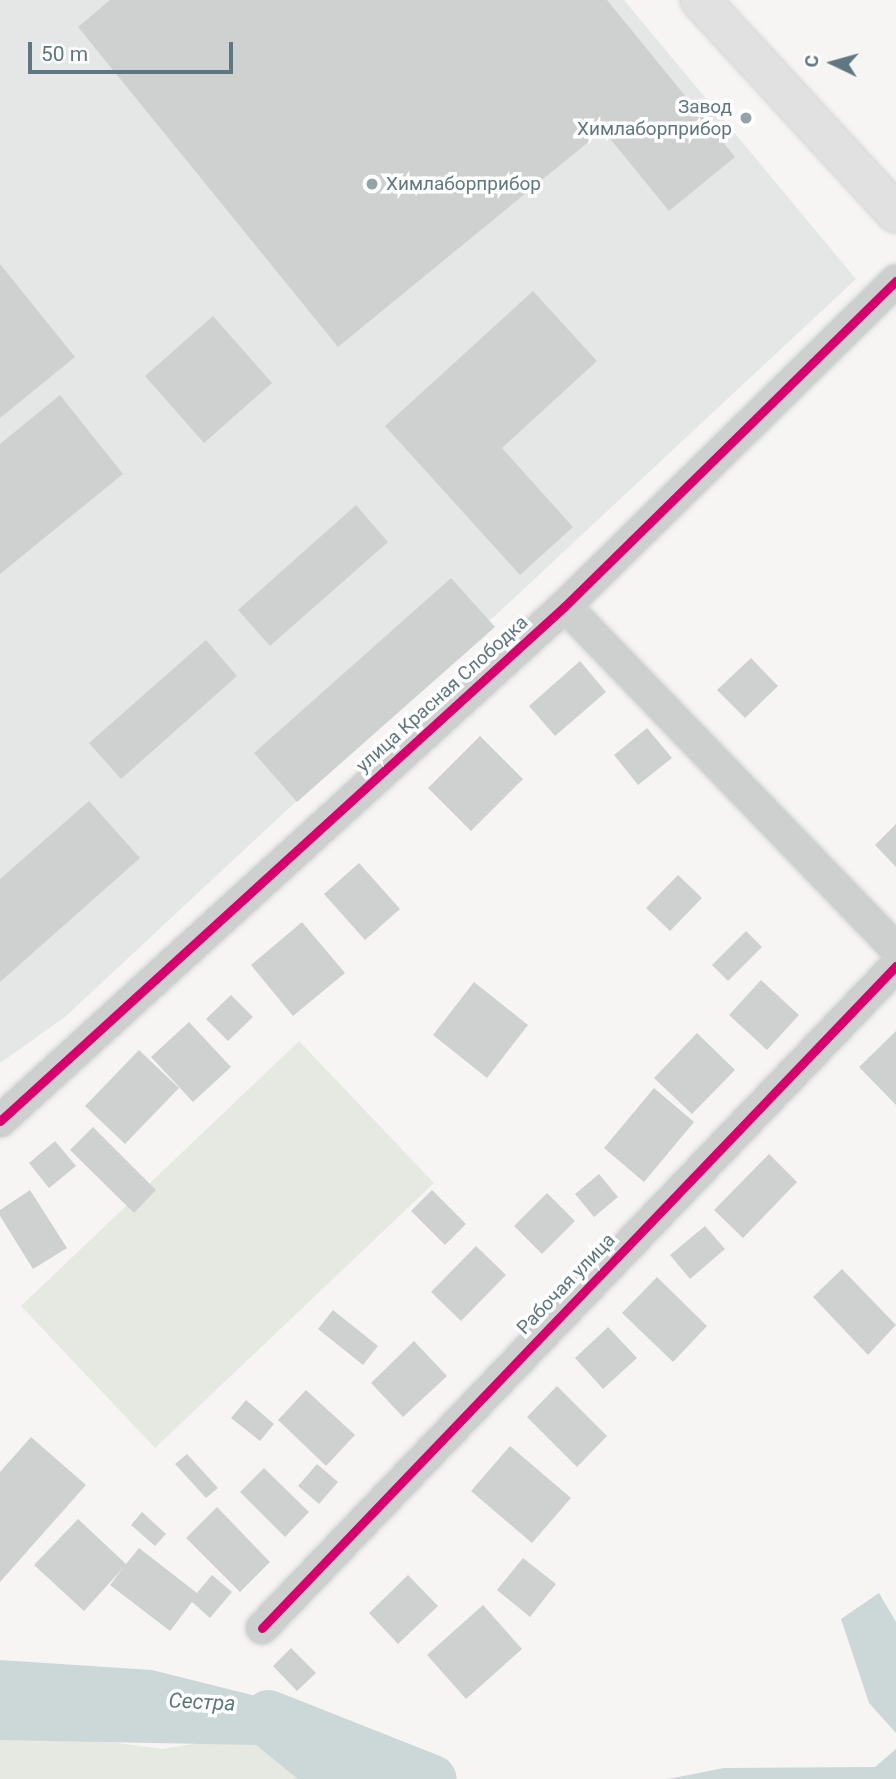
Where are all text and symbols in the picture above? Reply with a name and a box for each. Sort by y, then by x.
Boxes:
scale bar [32,28,236,72]
north arrow [798,28,868,98]
text: 50 m [41,42,88,66]
text: С [800,54,824,68]
place label: Завод Химлаборприбор [577,96,732,140]
marker: Завод Химлаборприбор [738,110,754,126]
place label: Химлаборприбор [386,173,541,195]
marker: Химлаборприбор [364,176,380,192]
street label: улица Красная Слободка [351,611,533,777]
street label: Рабочая улица [512,1229,620,1339]
water label: Сестра [168,1688,236,1716]

